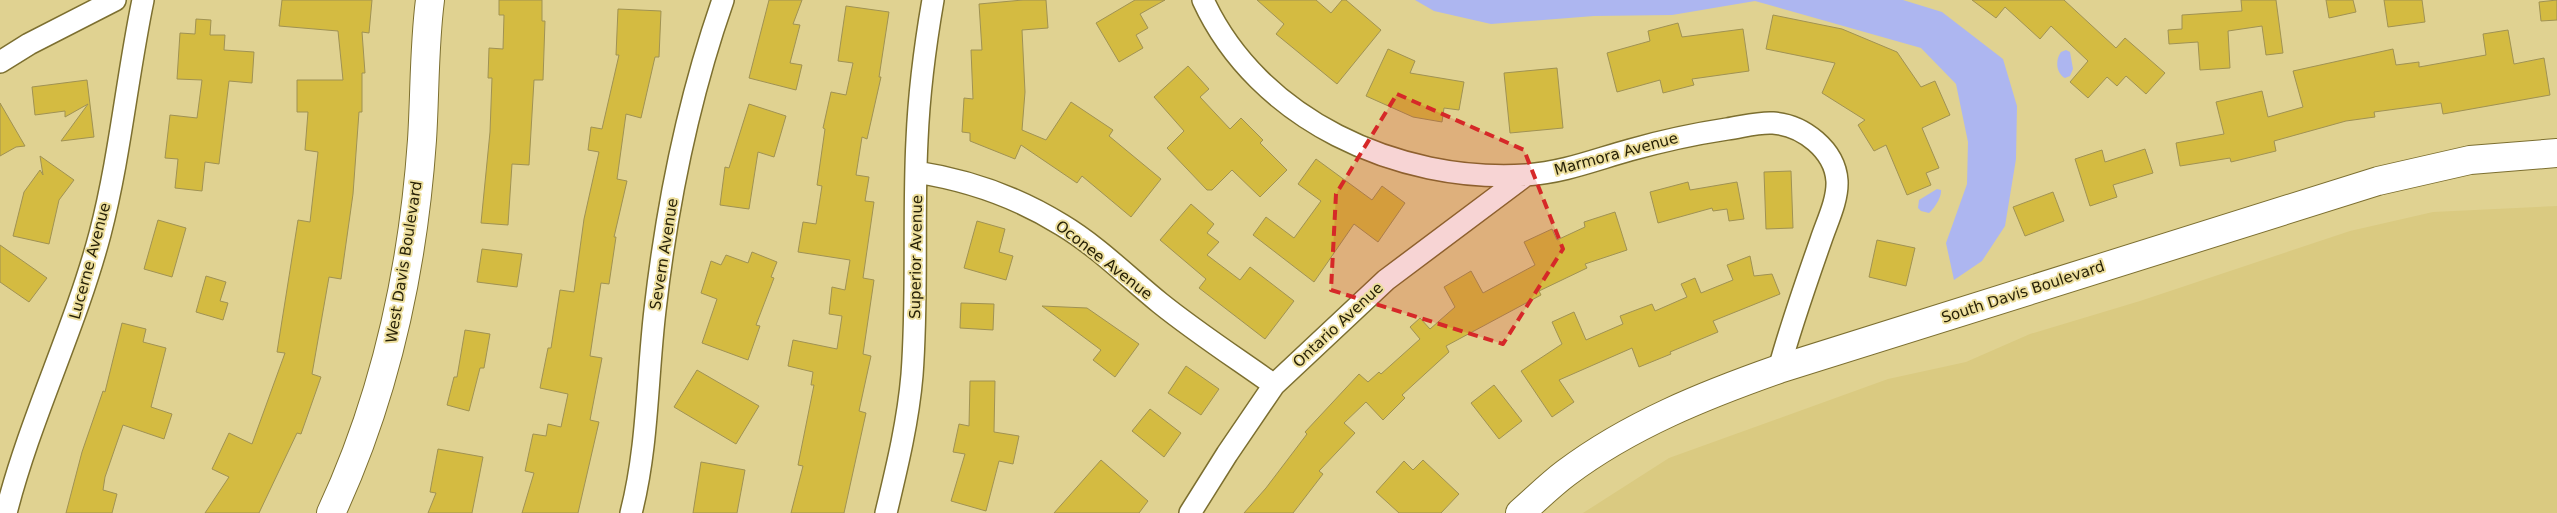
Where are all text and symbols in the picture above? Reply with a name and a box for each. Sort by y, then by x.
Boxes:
street label: Marmora Avenue [1552,129,1680,179]
street label: West Davis Boulevard [382,180,426,344]
street label: Superior Avenue [906,195,926,319]
street label: Severn Avenue [646,197,682,311]
street label: Lucerne Avenue [66,201,114,321]
street label: Oconee Avenue [1052,217,1156,303]
street label: South Davis Boulevard [1939,257,2107,327]
street label: Ontario Avenue [1289,279,1387,371]

